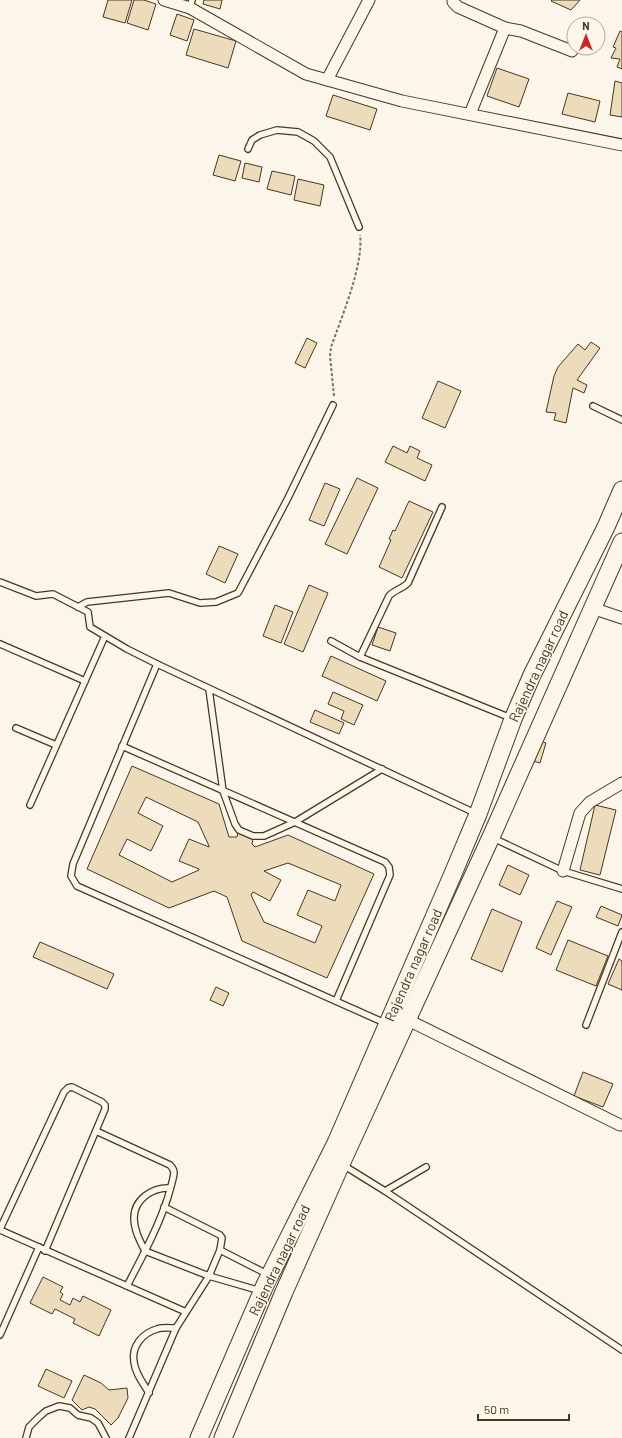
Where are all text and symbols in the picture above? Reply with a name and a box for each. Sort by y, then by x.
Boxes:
north arrow [566,16,606,56]
text: N [582,19,590,32]
street label: Rajendra nagar road [505,607,571,725]
street label: Rajendra nagar road [381,906,445,1024]
street label: Rajendra nagar road [245,1202,313,1318]
scale bar [478,1396,569,1422]
text: 50 m [484,1402,509,1416]

